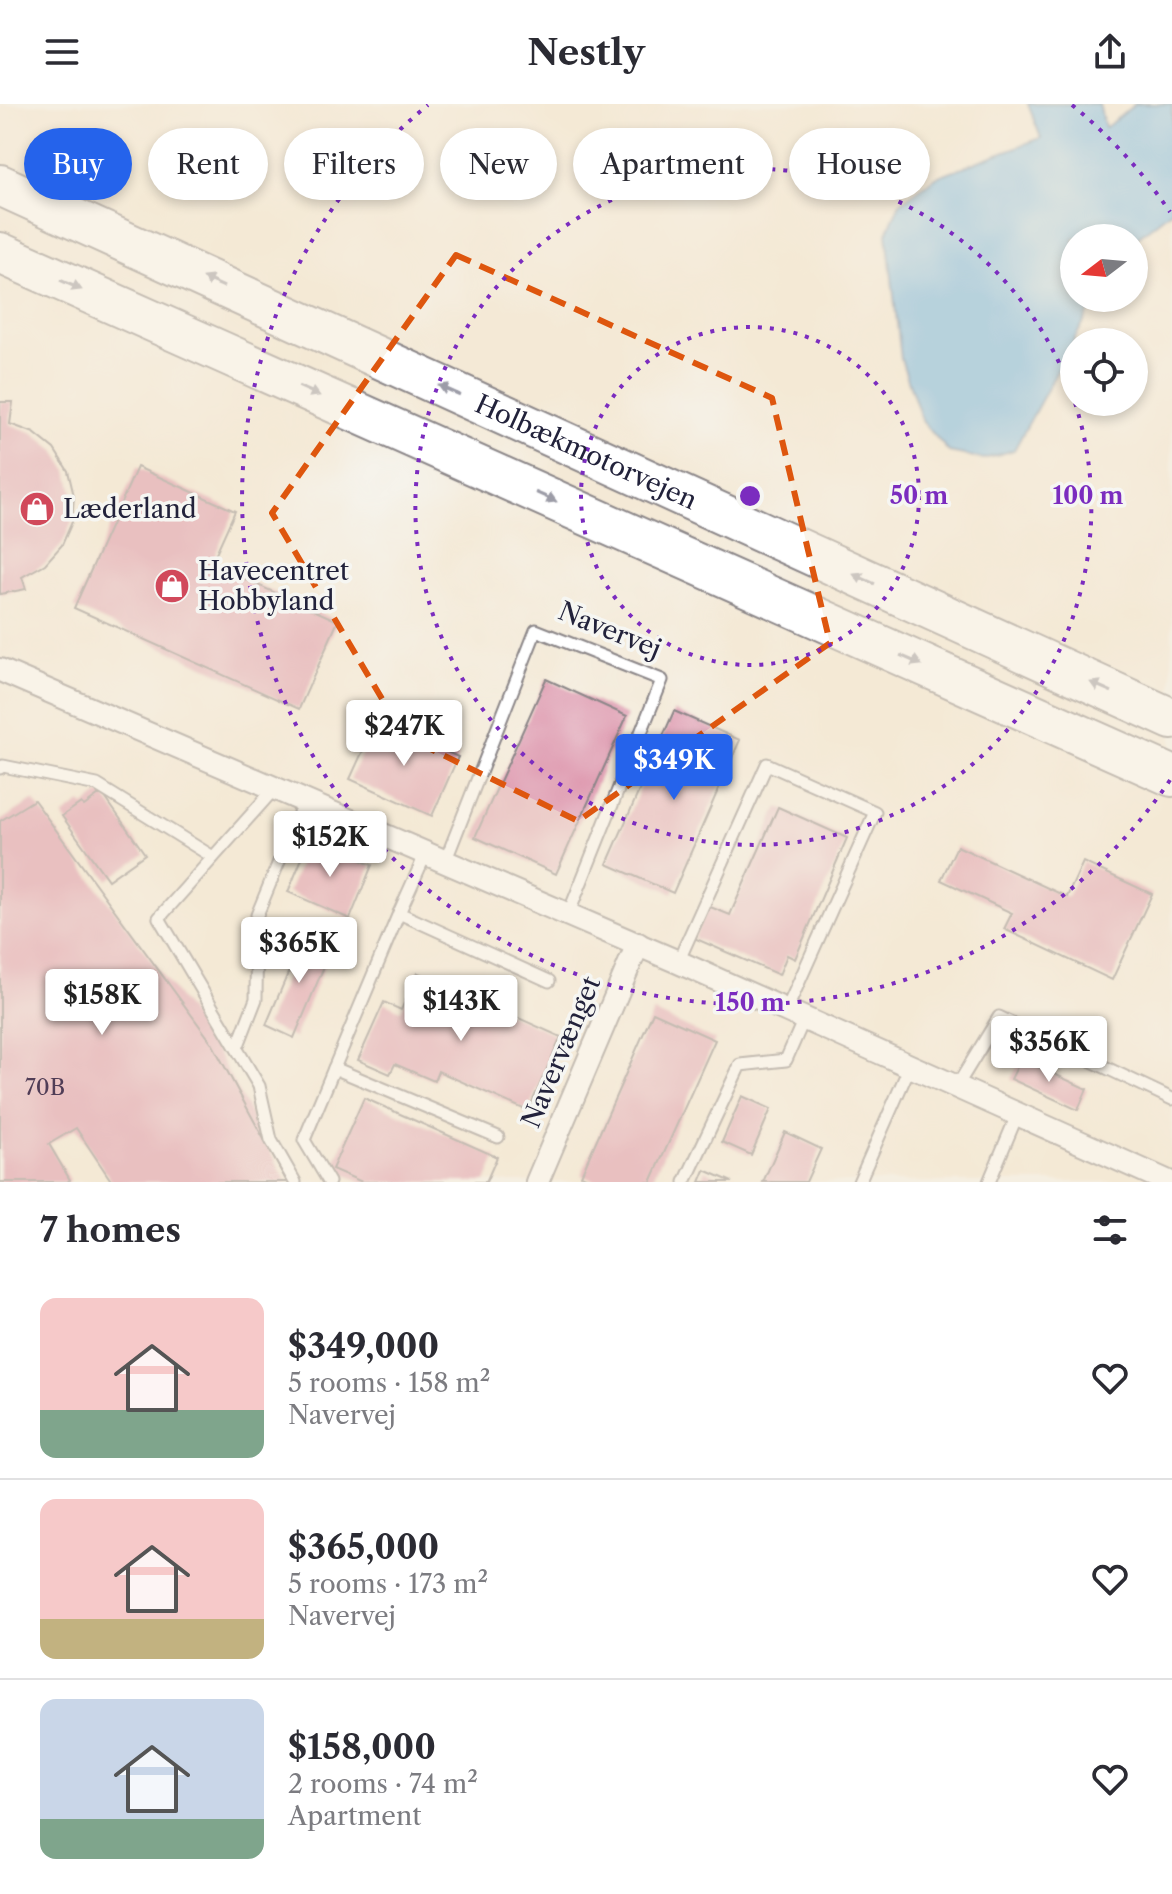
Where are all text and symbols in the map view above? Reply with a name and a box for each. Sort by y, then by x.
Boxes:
icon: menu [40,30,84,74]
text: Nestly [527,30,645,74]
icon: share [1088,30,1132,74]
chip: Buy [24,128,132,200]
chip: Rent [148,128,268,200]
chip: Filters [284,128,424,200]
chip: New [440,128,557,200]
chip: Apartment [573,128,773,200]
chip: House [789,128,930,200]
north arrow [1060,224,1148,312]
map controls [1060,224,1148,416]
one-way arrow [201,275,225,289]
one-way arrow [59,278,83,292]
button: locate [1060,328,1148,416]
one-way arrow [438,383,461,397]
one-way arrow [297,384,320,398]
street label: Holbækmotorvejen [470,388,702,516]
text: 50 m [890,481,948,510]
text: 100 m [1052,481,1124,510]
centre of rings [736,482,764,510]
shop icon: Læderland [18,490,56,528]
one-way arrow [534,490,558,504]
place label: Læderland [63,493,197,525]
place label: Havecentret Hobbyland [198,555,350,617]
shop icon: Havecentret Hobbyland [153,567,191,605]
one-way arrow [853,572,876,586]
street label: Navervej [554,595,666,665]
one-way arrow [900,653,923,667]
one-way arrow [1089,680,1113,693]
pin: $247K [348,700,460,768]
text: $247K [364,710,444,742]
pin: $349K [618,734,730,802]
text: $349K [634,744,714,776]
pin: $152K [274,811,386,879]
text: $152K [292,821,368,853]
pin: $365K [243,917,355,985]
text: $365K [259,927,339,959]
pin: $158K [46,969,158,1037]
street label: Navervænget [515,971,608,1133]
pin: $143K [405,975,517,1043]
text: $158K [63,979,141,1011]
text: $143K [422,985,500,1017]
text: 150 m [715,988,785,1017]
pin: $356K [993,1016,1105,1084]
text: $356K [1009,1026,1089,1058]
house number: 70B [25,1074,65,1101]
icon: filters [1088,1208,1132,1252]
text: 7 homes [40,1209,181,1251]
text: $349,000 [288,1325,439,1367]
icon: home [104,1330,200,1426]
icon: heart [1088,1356,1132,1400]
text: 5 rooms · 158 m² [288,1367,490,1399]
text: Navervej [288,1399,396,1431]
text: $365,000 [288,1526,439,1568]
icon: home [104,1531,200,1627]
icon: heart [1088,1557,1132,1601]
text: 5 rooms · 173 m² [288,1568,488,1600]
text: Navervej [288,1600,396,1632]
text: $158,000 [288,1726,436,1768]
icon: home [104,1731,200,1827]
icon: heart [1088,1757,1132,1801]
text: 2 rooms · 74 m² [288,1768,478,1800]
text: Apartment [288,1800,421,1832]

